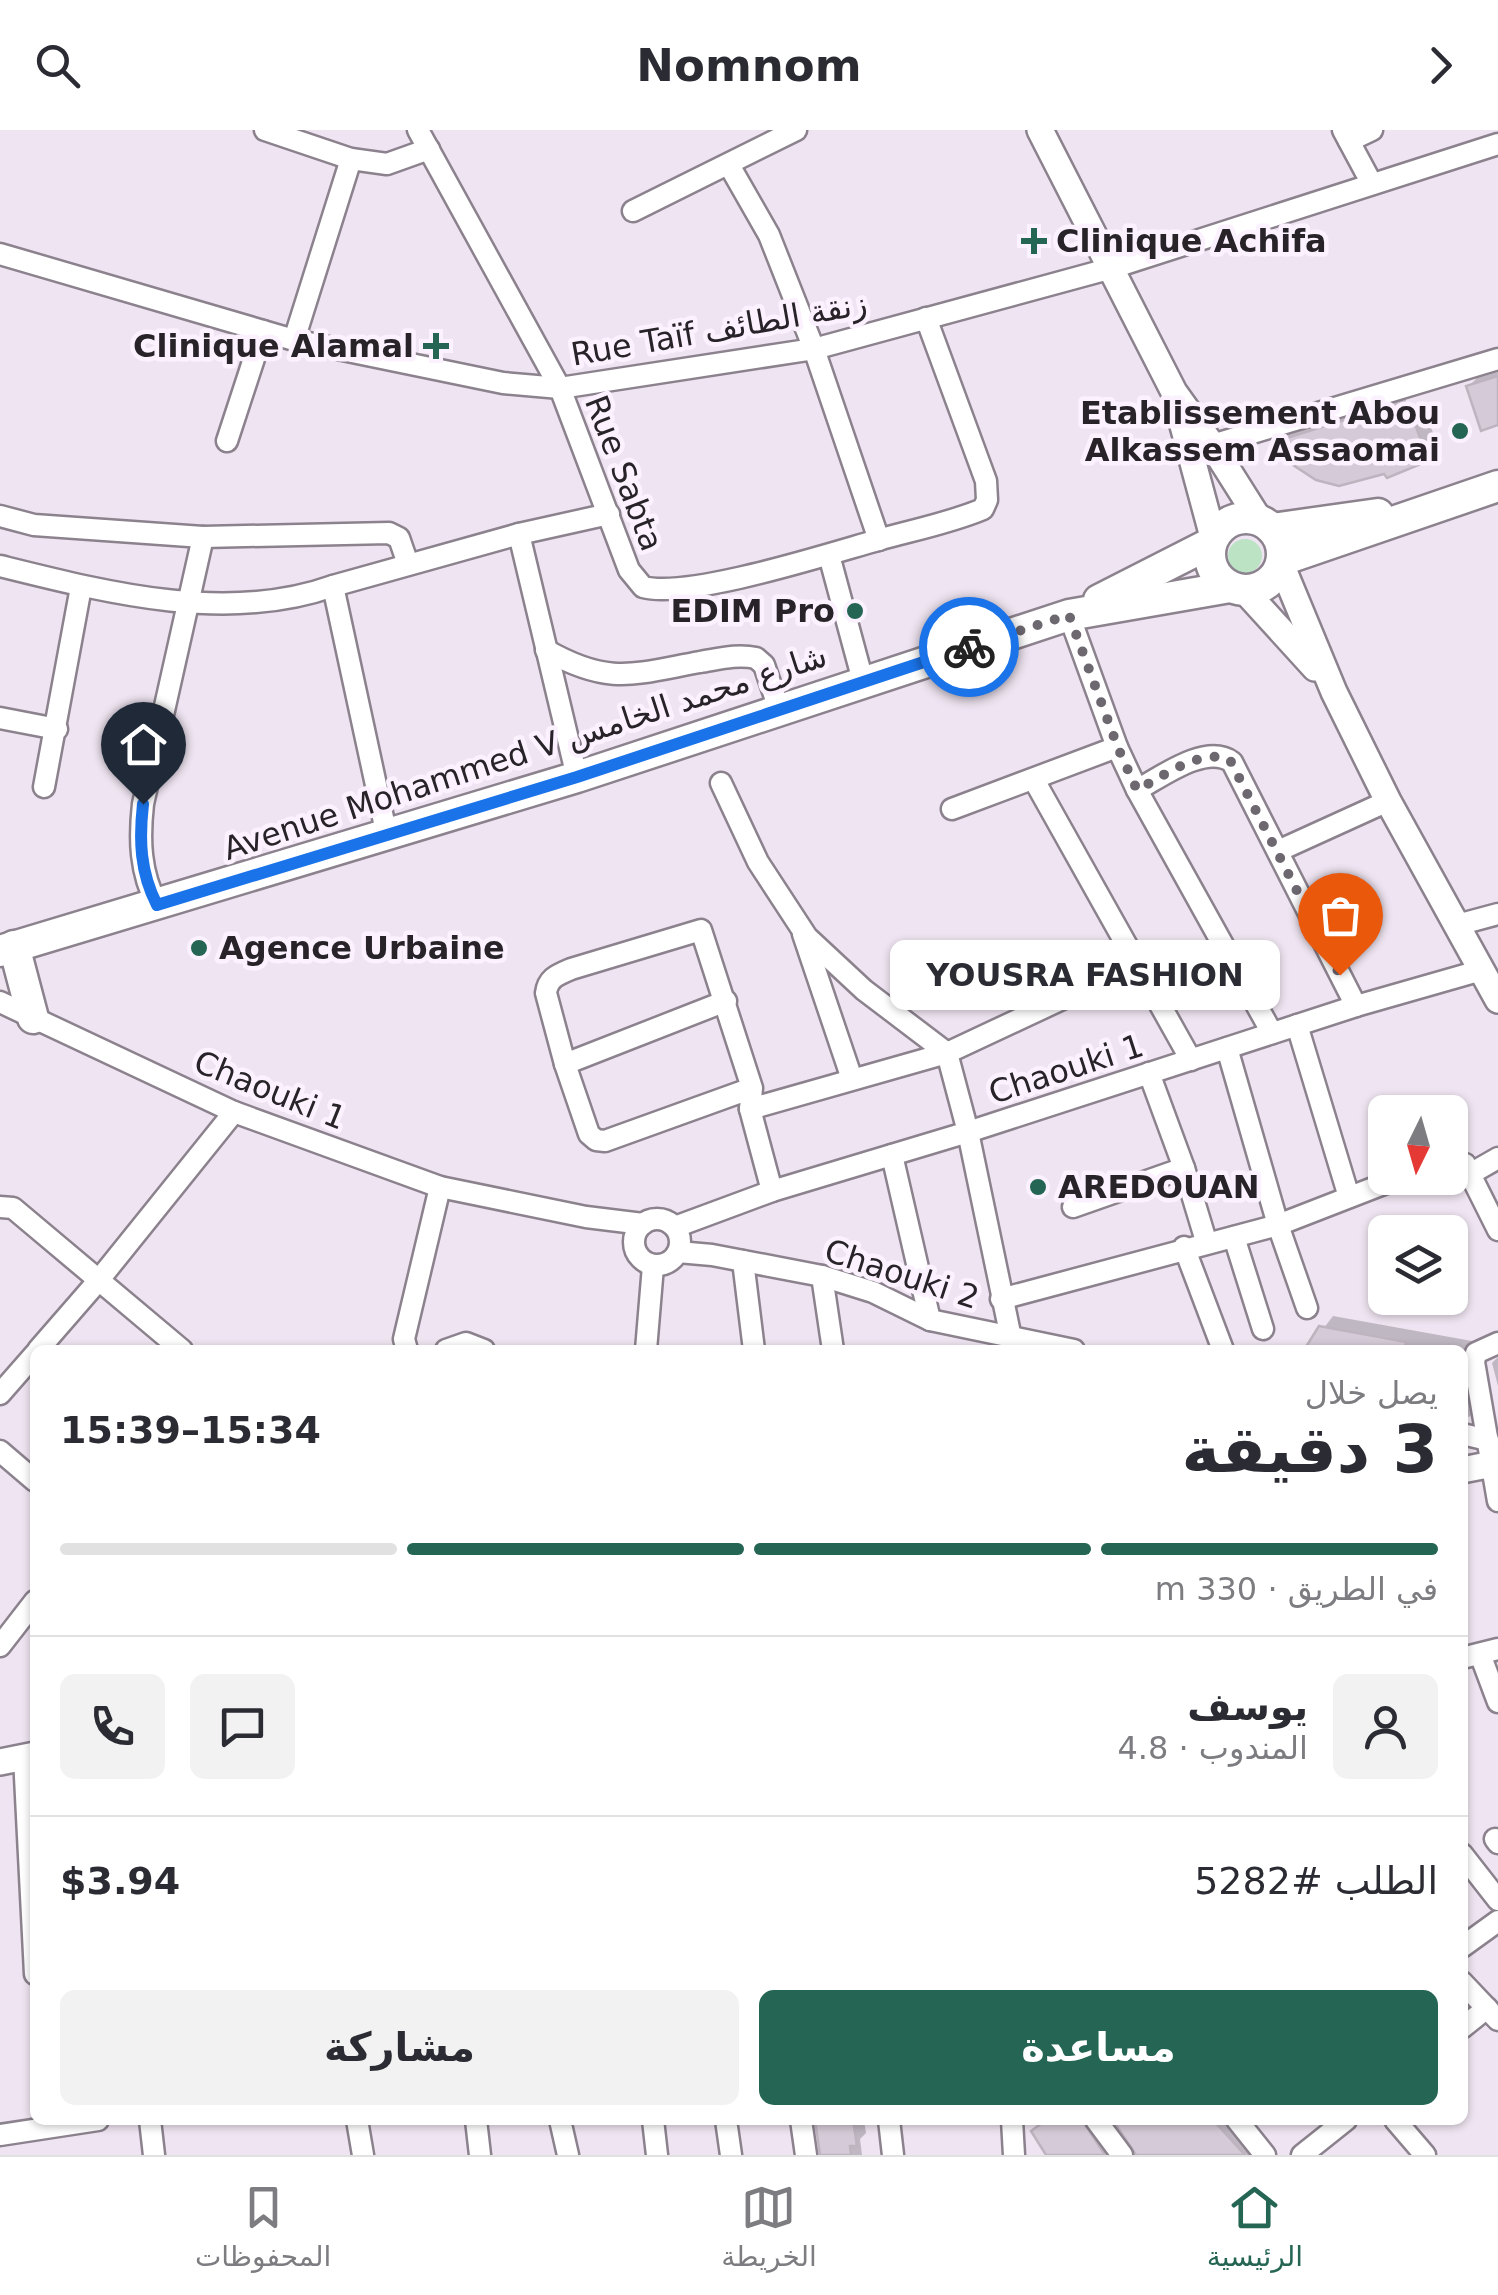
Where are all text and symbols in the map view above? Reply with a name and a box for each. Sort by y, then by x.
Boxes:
icon: search [30,38,85,93]
icon: forward [1413,38,1468,93]
text: Nomnom [636,39,862,92]
place label: Clinique Achifa [1056,222,1327,260]
marker: Clinique Achifa [1021,228,1047,254]
street label: Rue Taïf زنقة الطائف [568,284,870,374]
place label: Clinique Alamal [133,327,414,365]
marker: Clinique Alamal [423,333,449,359]
street label: Rue Sabta [577,390,671,556]
place label: Etablissement Abou Alkassem Assaomai [1080,394,1440,469]
marker: Etablissement Abou Alkassem Assaomai [1449,420,1471,442]
place label: EDIM Pro [670,592,835,630]
courier [919,597,1019,697]
marker: EDIM Pro [844,600,866,622]
icon: bike [942,620,997,675]
street label: Avenue Mohammed V شارع محمد الخامس [218,636,832,868]
pin [101,702,186,805]
icon: home [116,717,171,772]
pin [1298,873,1383,976]
icon: bag [1313,888,1368,943]
place label: Agence Urbaine [219,929,505,967]
marker: Agence Urbaine [188,937,210,959]
callout: YOUSRA FASHION [890,940,1280,1010]
text: YOUSRA FASHION [926,956,1244,994]
street label: Chaouki 1 [984,1026,1148,1112]
street label: Chaouki 1 [189,1042,351,1138]
north arrow [1368,1095,1468,1195]
map controls [1368,1095,1468,1315]
place label: AREDOUAN [1058,1168,1260,1206]
marker: AREDOUAN [1027,1176,1049,1198]
button: layers [1368,1215,1468,1315]
street label: Chaouki 2 [820,1231,984,1317]
text: يصل خلال [1305,1374,1438,1412]
text: 15:34–15:39 [60,1408,321,1452]
text: 3 دقيقة [1181,1412,1438,1487]
text: في الطريق · 330 m [1155,1570,1438,1608]
button: phone [60,1674,165,1779]
button: chat [190,1674,295,1779]
button: person [1333,1674,1438,1779]
text: يوسف [1187,1685,1308,1729]
text: المندوب · 4.8 [1117,1729,1308,1767]
text: $3.94 [60,1859,180,1903]
text: الطلب #5282 [1194,1859,1438,1903]
button: مشاركة [60,1990,739,2105]
button: مساعدة [759,1990,1438,2105]
tab: المحفوظات [195,2180,331,2273]
tab: الخريطة [721,2180,817,2273]
tab: الرئيسية [1207,2180,1303,2273]

